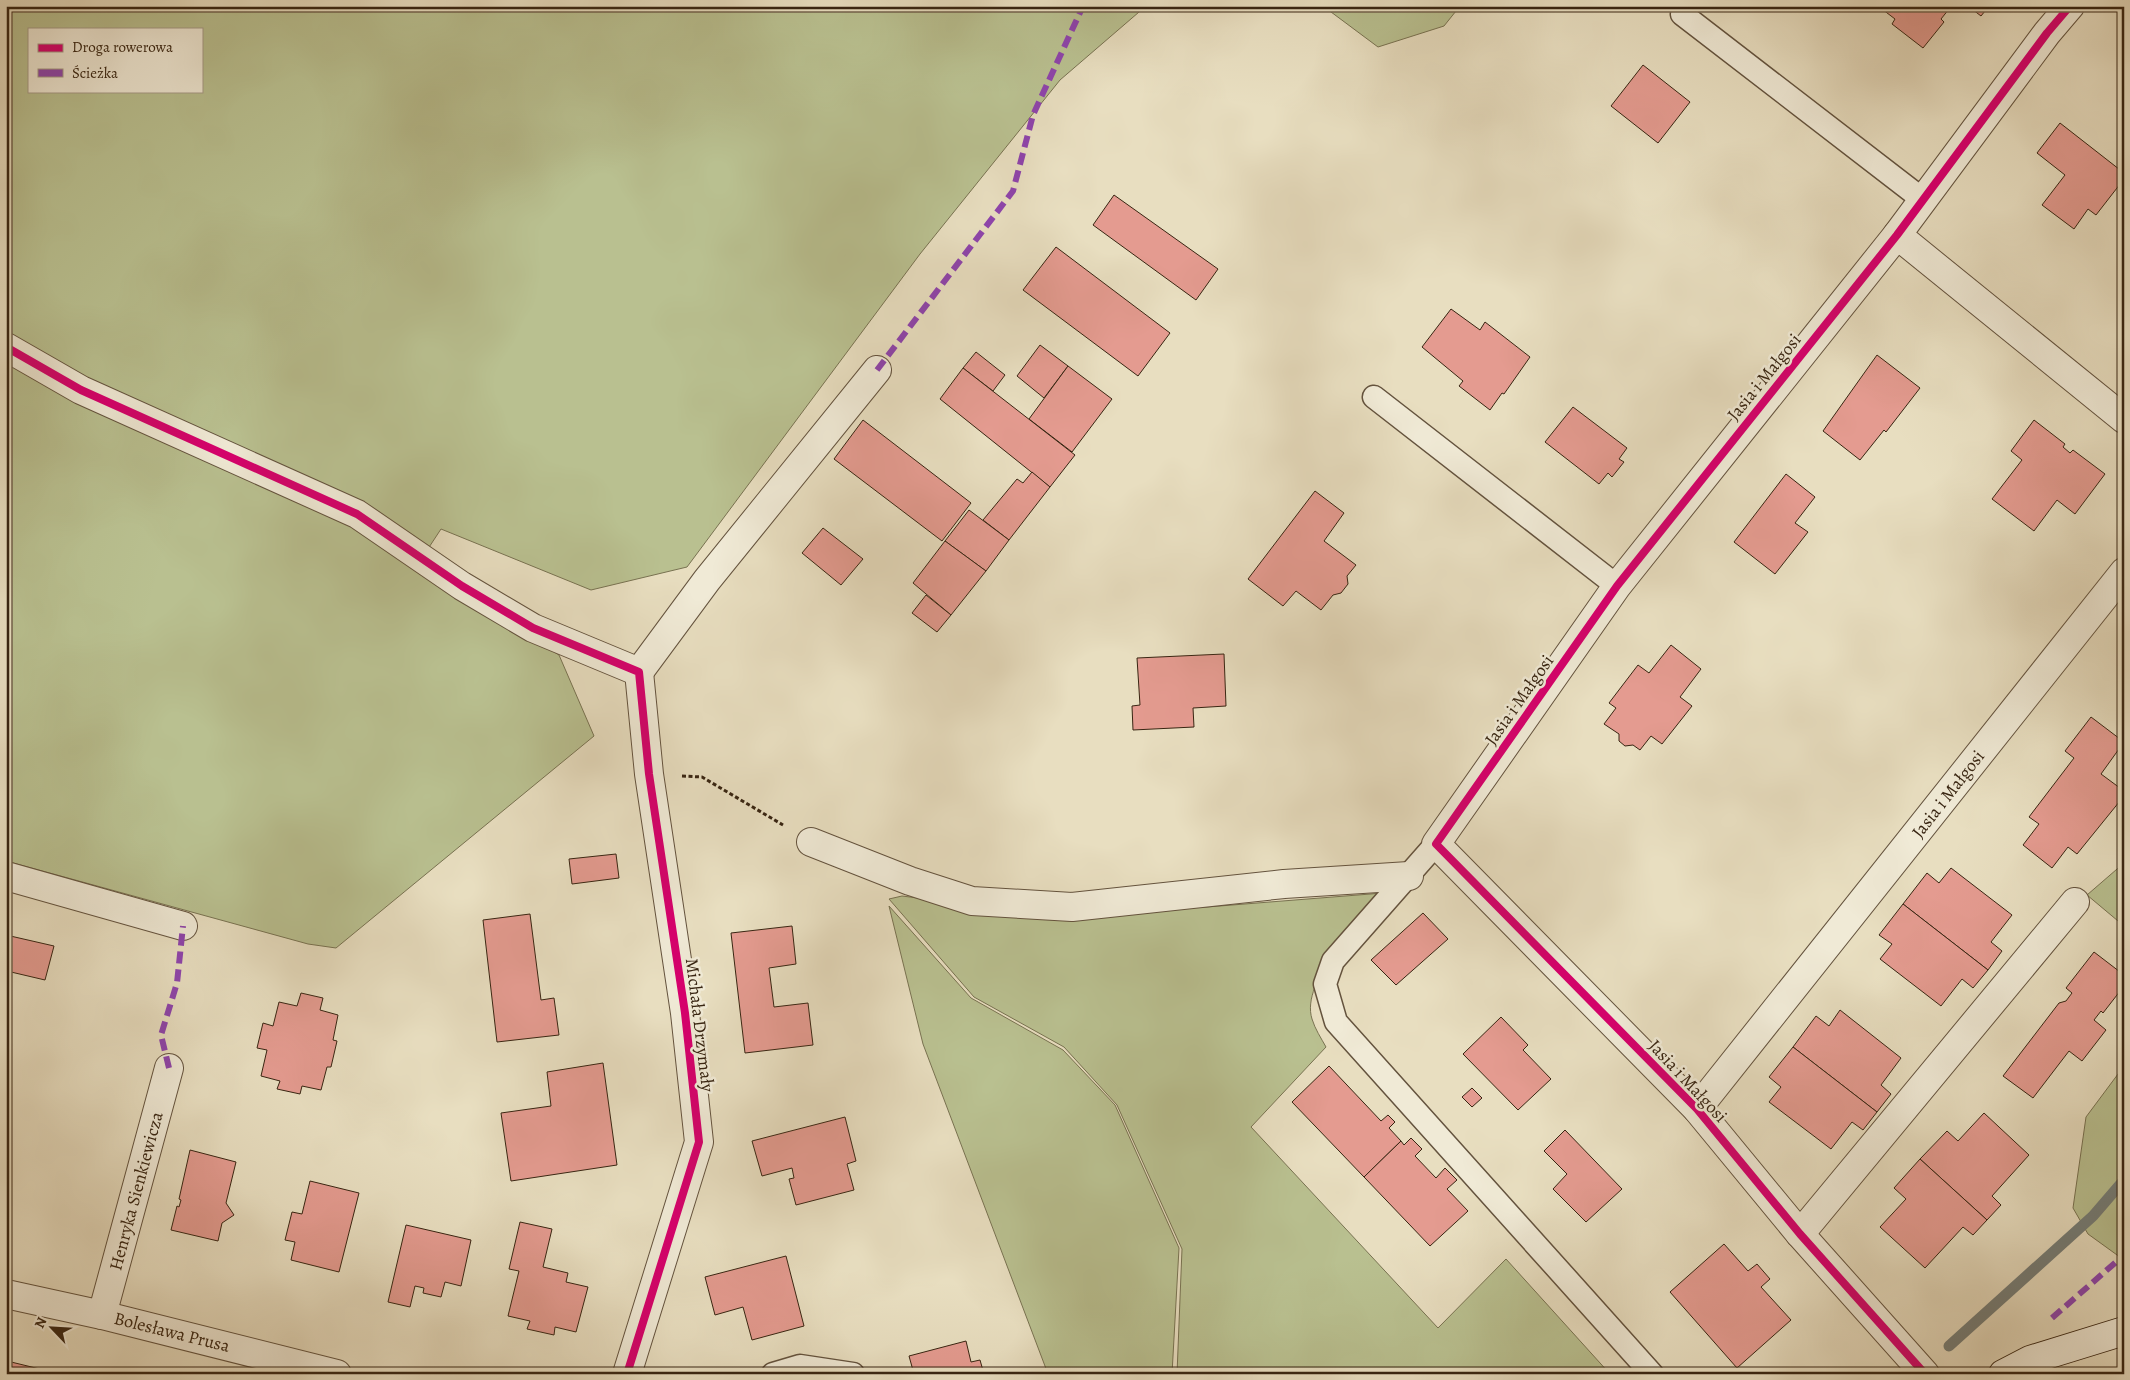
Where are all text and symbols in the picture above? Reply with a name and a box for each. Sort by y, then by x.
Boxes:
legend [28,28,202,92]
text: Droga rowerowa [72,37,173,57]
text: Ścieżka [72,63,118,83]
street label: Jasia i Małgosi [1722,329,1806,425]
street label: Jasia i Małgosi [1479,650,1559,750]
street label: Jasia i Małgosi [1906,745,1990,843]
street label: Michała Drzymały [680,957,720,1094]
street label: Jasia i Małgosi [1643,1034,1733,1128]
street label: Henryka Sienkiewicza [103,1108,169,1273]
north arrow [28,1302,78,1352]
street label: Bolesława Prusa [112,1306,233,1358]
text: N [30,1314,51,1331]

